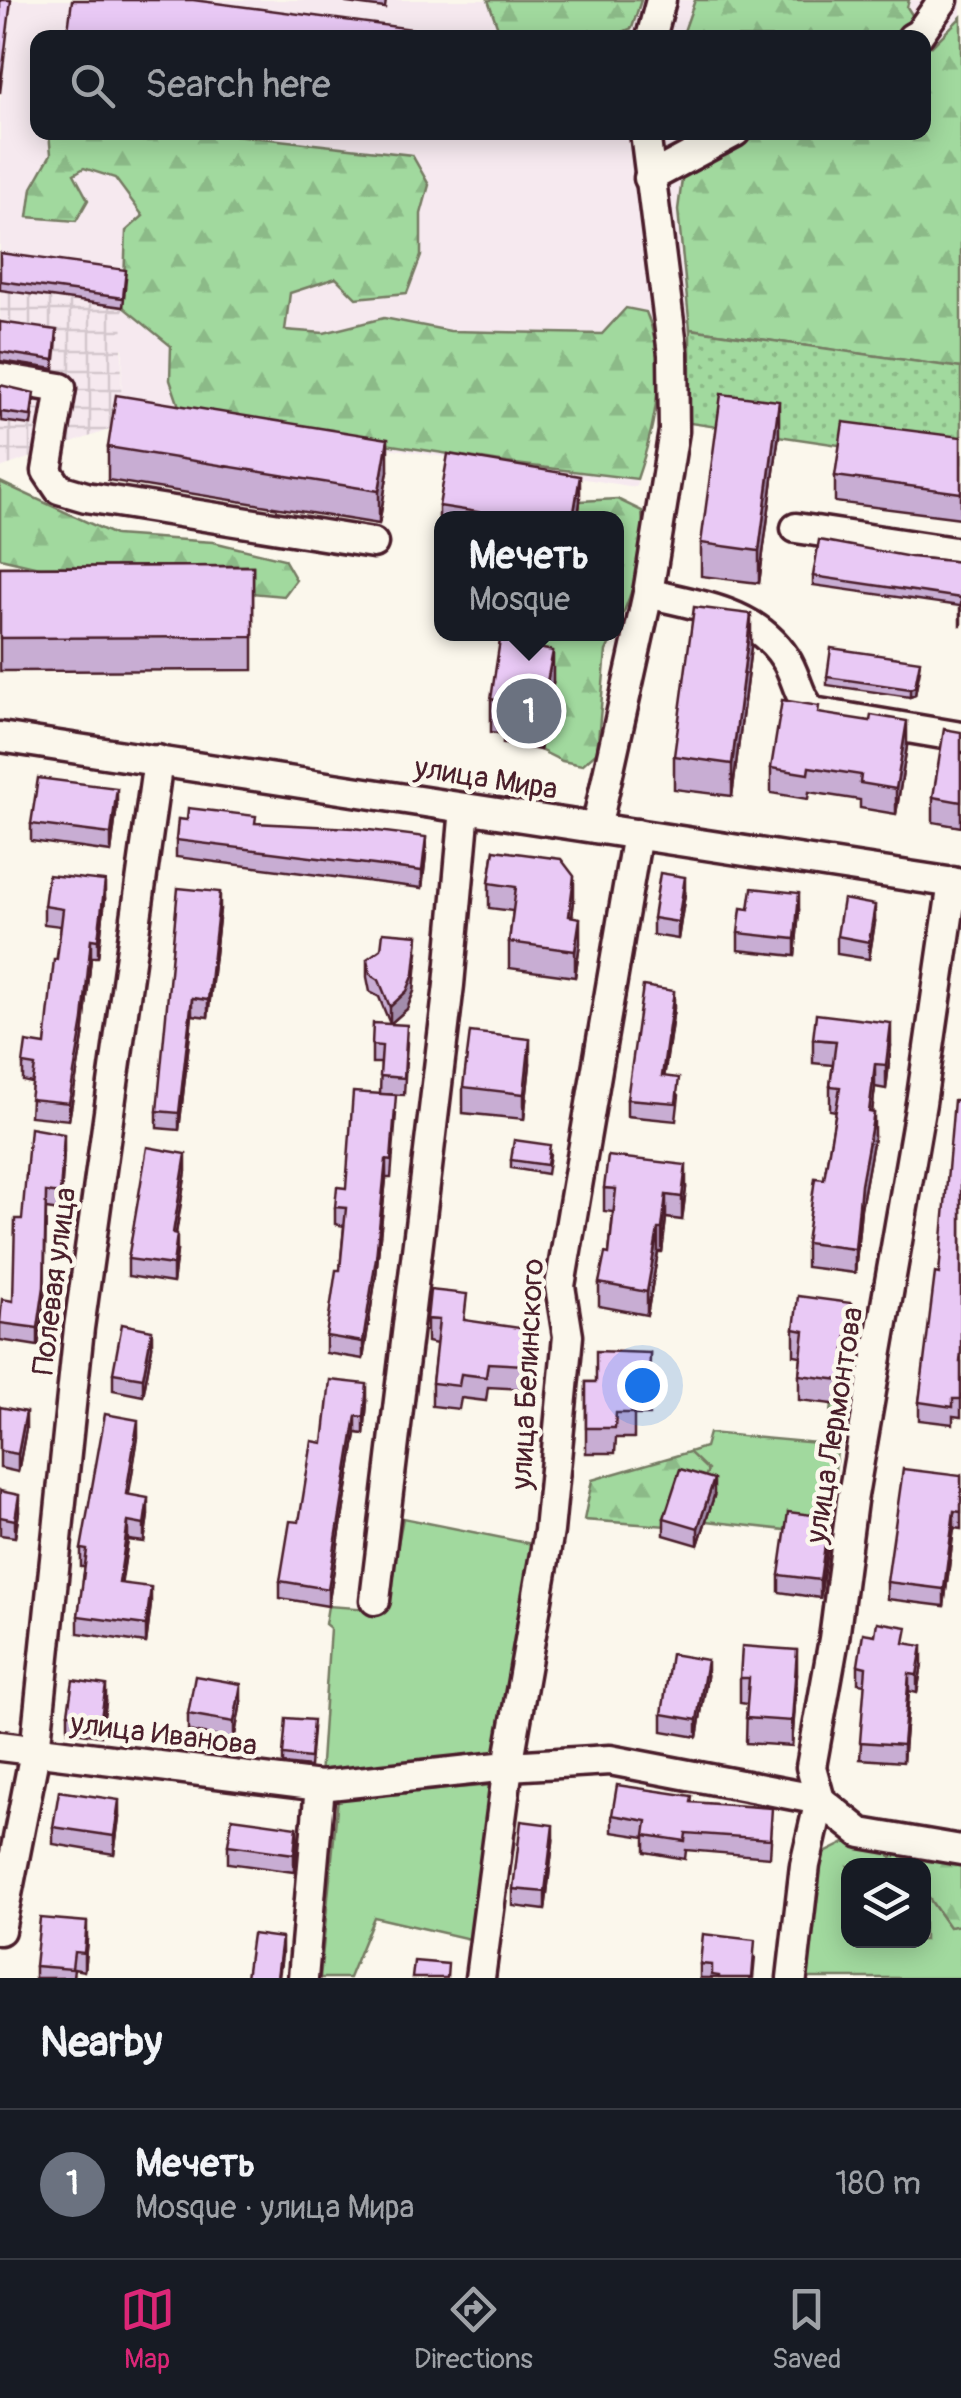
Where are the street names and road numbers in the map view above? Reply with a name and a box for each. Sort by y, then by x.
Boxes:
street label: улица Мира [411,749,560,808]
street label: Полевая улица [25,1185,84,1377]
street label: улица Белинского [503,1258,552,1491]
street label: улица Лермонтова [797,1304,871,1547]
street label: улица Иванова [68,1705,259,1764]

